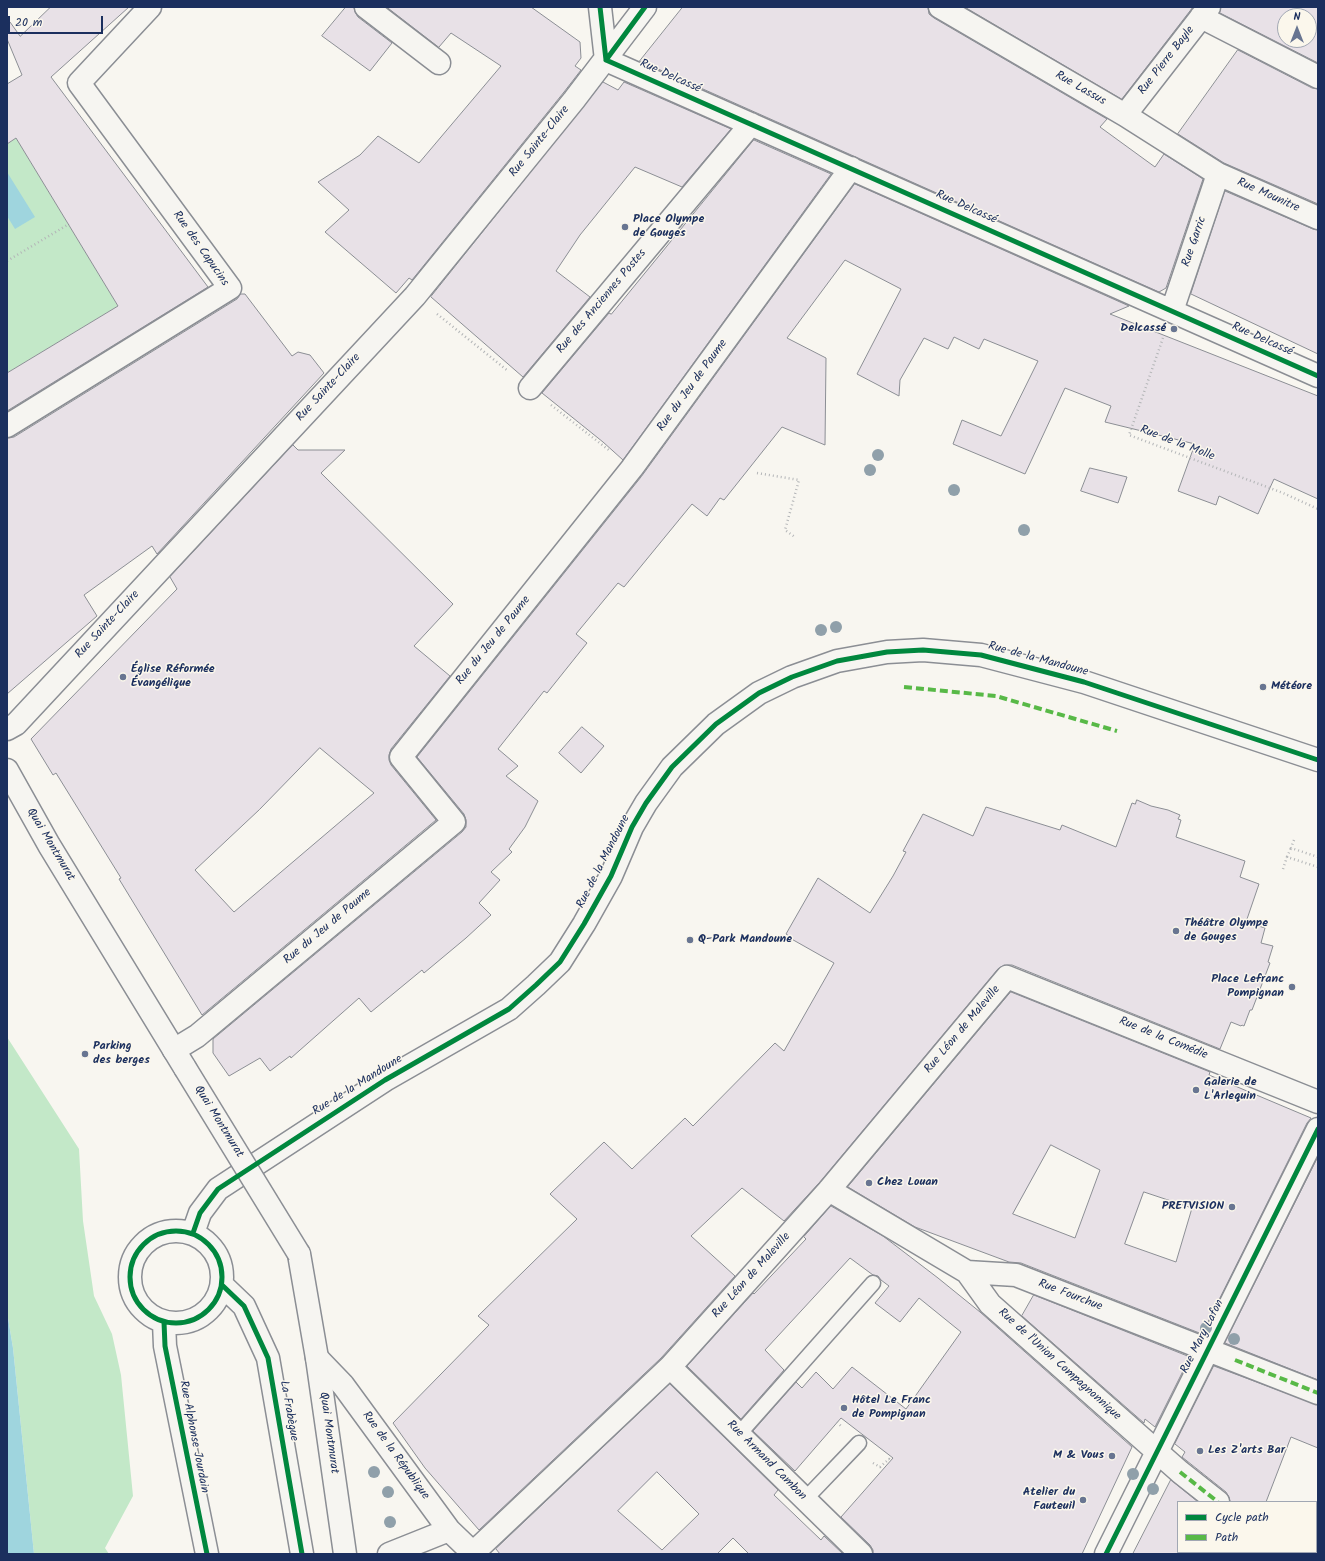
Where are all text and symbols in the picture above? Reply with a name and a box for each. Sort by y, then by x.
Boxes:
scale bar [10,8,105,34]
north arrow [1277,8,1317,48]
text: N [1294,8,1300,26]
text: 20 m [15,13,42,32]
street label: Rue Pierre Bayle [1136,24,1198,98]
street label: Rue Delcassé [637,57,703,97]
street label: Rue Lassus [1052,69,1108,109]
street label: Rue Sainte-Claire [507,103,573,181]
street label: Rue Mounitre [1234,176,1302,216]
street label: Rue Delcassé [933,188,999,228]
street label: Rue des Capucins [169,209,231,289]
place label: Place Olympe de Gouges [633,213,704,241]
street label: Rue Garric [1180,215,1210,269]
marker: Place Olympe de Gouges [620,222,630,232]
street label: Rue des Anciennes Postes [554,247,650,357]
street label: Rue Delcassé [1229,320,1295,360]
place label: Delcassé [1120,322,1166,336]
marker: Delcassé [1169,324,1179,334]
street label: Rue du Jeu de Paume [655,337,731,435]
street label: Rue Sainte-Claire [294,351,364,425]
street label: Rue de la Molle [1138,423,1216,465]
street label: Rue Sainte-Claire [73,588,143,662]
street label: Rue du Jeu de Paume [454,594,534,688]
street label: Rue de la Mandoune [986,640,1090,680]
place label: Église Réformée Évangélique [131,663,215,691]
marker: Église Réformée Évangélique [118,672,128,682]
place label: Météore [1271,680,1312,694]
marker: Météore [1258,682,1268,692]
street label: Quai Montmurat [23,806,77,884]
street label: Rue de la Mandoune [574,813,634,911]
street label: Rue du Jeu de Paume [281,886,375,968]
place label: Théâtre Olympe de Gouges [1184,917,1268,945]
marker: Théâtre Olympe de Gouges [1171,926,1181,936]
place label: Q-Park Mandoune [698,933,792,947]
marker: Q-Park Mandoune [685,935,695,945]
place label: Place Lefranc Pompignan [1211,973,1284,1001]
marker: Place Lefranc Pompignan [1287,982,1297,992]
street label: Rue Léon de Maleville [922,983,1004,1077]
street label: Rue de la Comédie [1117,1015,1209,1063]
place label: Parking des berges [93,1040,150,1068]
marker: Parking des berges [80,1049,90,1059]
street label: Rue de la Mandoune [310,1053,406,1119]
place label: Galerie de L'Arlequin [1204,1076,1257,1104]
street label: Quai Montmurat [190,1083,246,1161]
marker: Galerie de L'Arlequin [1191,1085,1201,1095]
place label: Chez Louan [877,1176,938,1190]
marker: Chez Louan [864,1178,874,1188]
place label: PRETVISION [1162,1200,1224,1214]
marker: PRETVISION [1227,1202,1237,1212]
street label: Rue Léon de Maleville [710,1230,794,1322]
street label: Rue Fourchue [1036,1277,1104,1315]
street label: Rue Mary Lafon [1178,1298,1228,1376]
street label: Rue de l'Union Compagnonnique [995,1306,1123,1424]
street label: Rue Alphonse Jourdain [175,1380,211,1494]
street label: La Frabègue [276,1380,300,1442]
street label: Quai Montmurat [315,1391,341,1475]
place label: Hôtel Le Franc de Pompignan [852,1394,931,1422]
marker: Hôtel Le Franc de Pompignan [839,1403,849,1413]
street label: Rue de la République [358,1409,432,1503]
street label: Rue Armand Cambon [723,1418,809,1504]
place label: Les Z'arts Bar [1208,1444,1285,1458]
marker: Les Z'arts Bar [1195,1446,1205,1456]
place label: M & Vous [1053,1449,1104,1463]
marker: M & Vous [1107,1451,1117,1461]
place label: Atelier du Fauteuil [1023,1486,1075,1514]
marker: Atelier du Fauteuil [1078,1495,1088,1505]
legend [1177,1501,1317,1553]
text: Cycle path [1215,1508,1269,1527]
text: Path [1215,1528,1238,1547]

